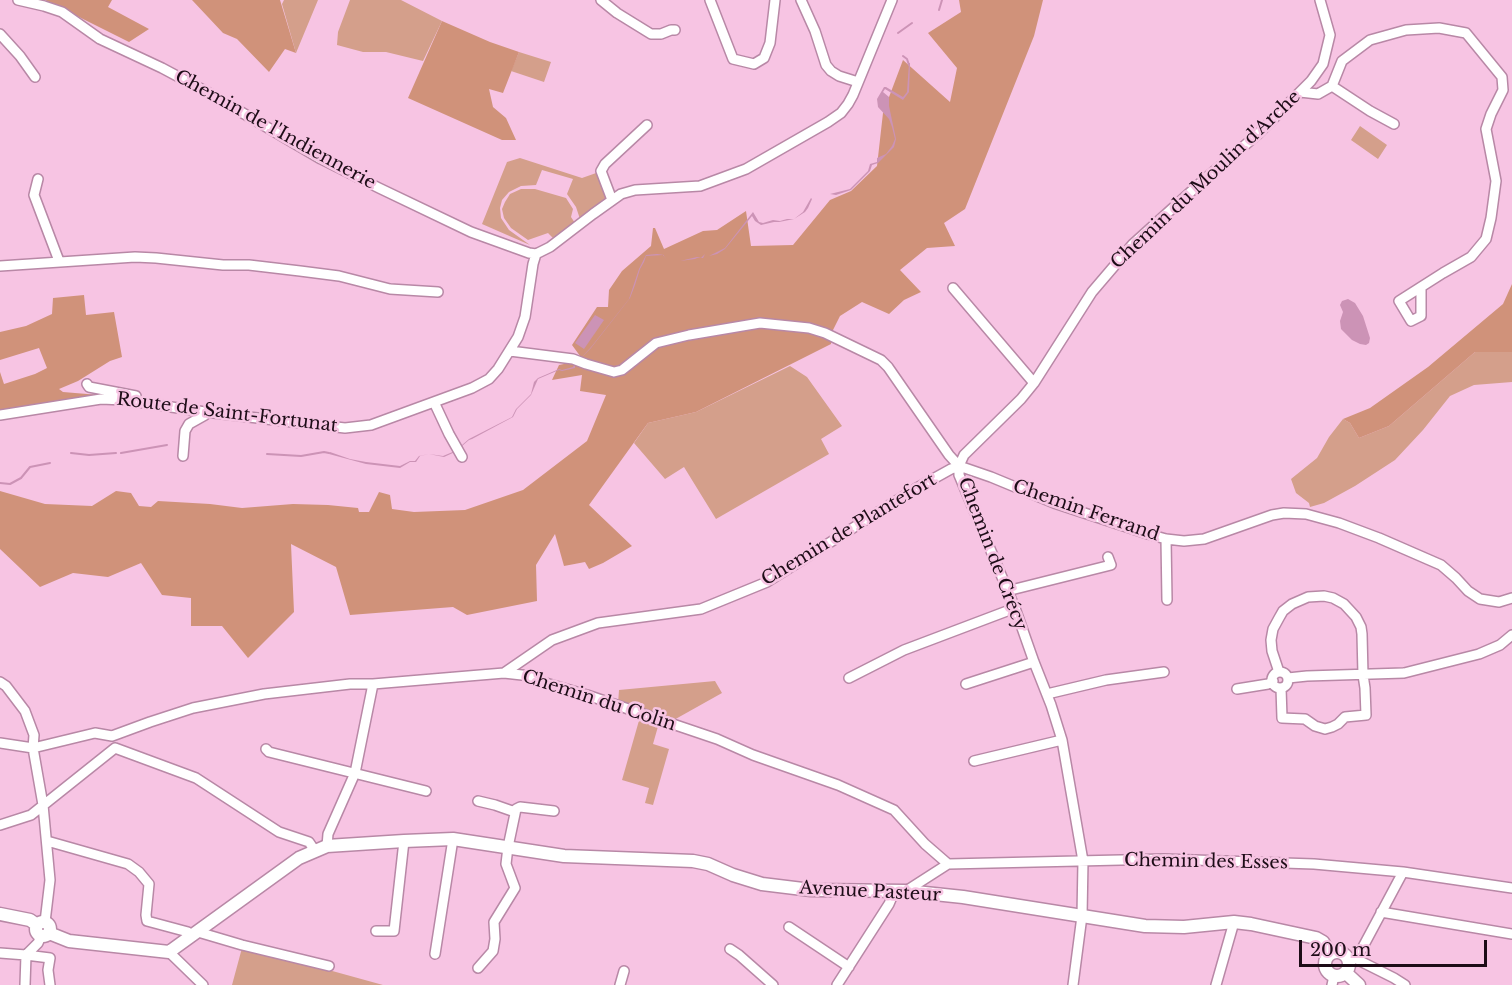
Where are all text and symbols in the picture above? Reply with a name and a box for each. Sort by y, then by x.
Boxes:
street label: Chemin de l'Indiennerie [171,66,379,194]
street label: Chemin du Moulin d'Arche [1107,86,1305,274]
street label: Route de Saint-Fortunat [115,389,339,437]
street label: Chemin de Plantefort [758,469,940,591]
street label: Chemin de Crécy [953,474,1031,634]
street label: Chemin Ferrand [1010,476,1162,546]
street label: Chemin du Colin [520,666,678,736]
street label: Chemin des Esses [1124,850,1288,874]
street label: Avenue Pasteur [799,878,941,906]
scale bar [1302,928,1490,966]
text: 200 m [1310,939,1371,961]

